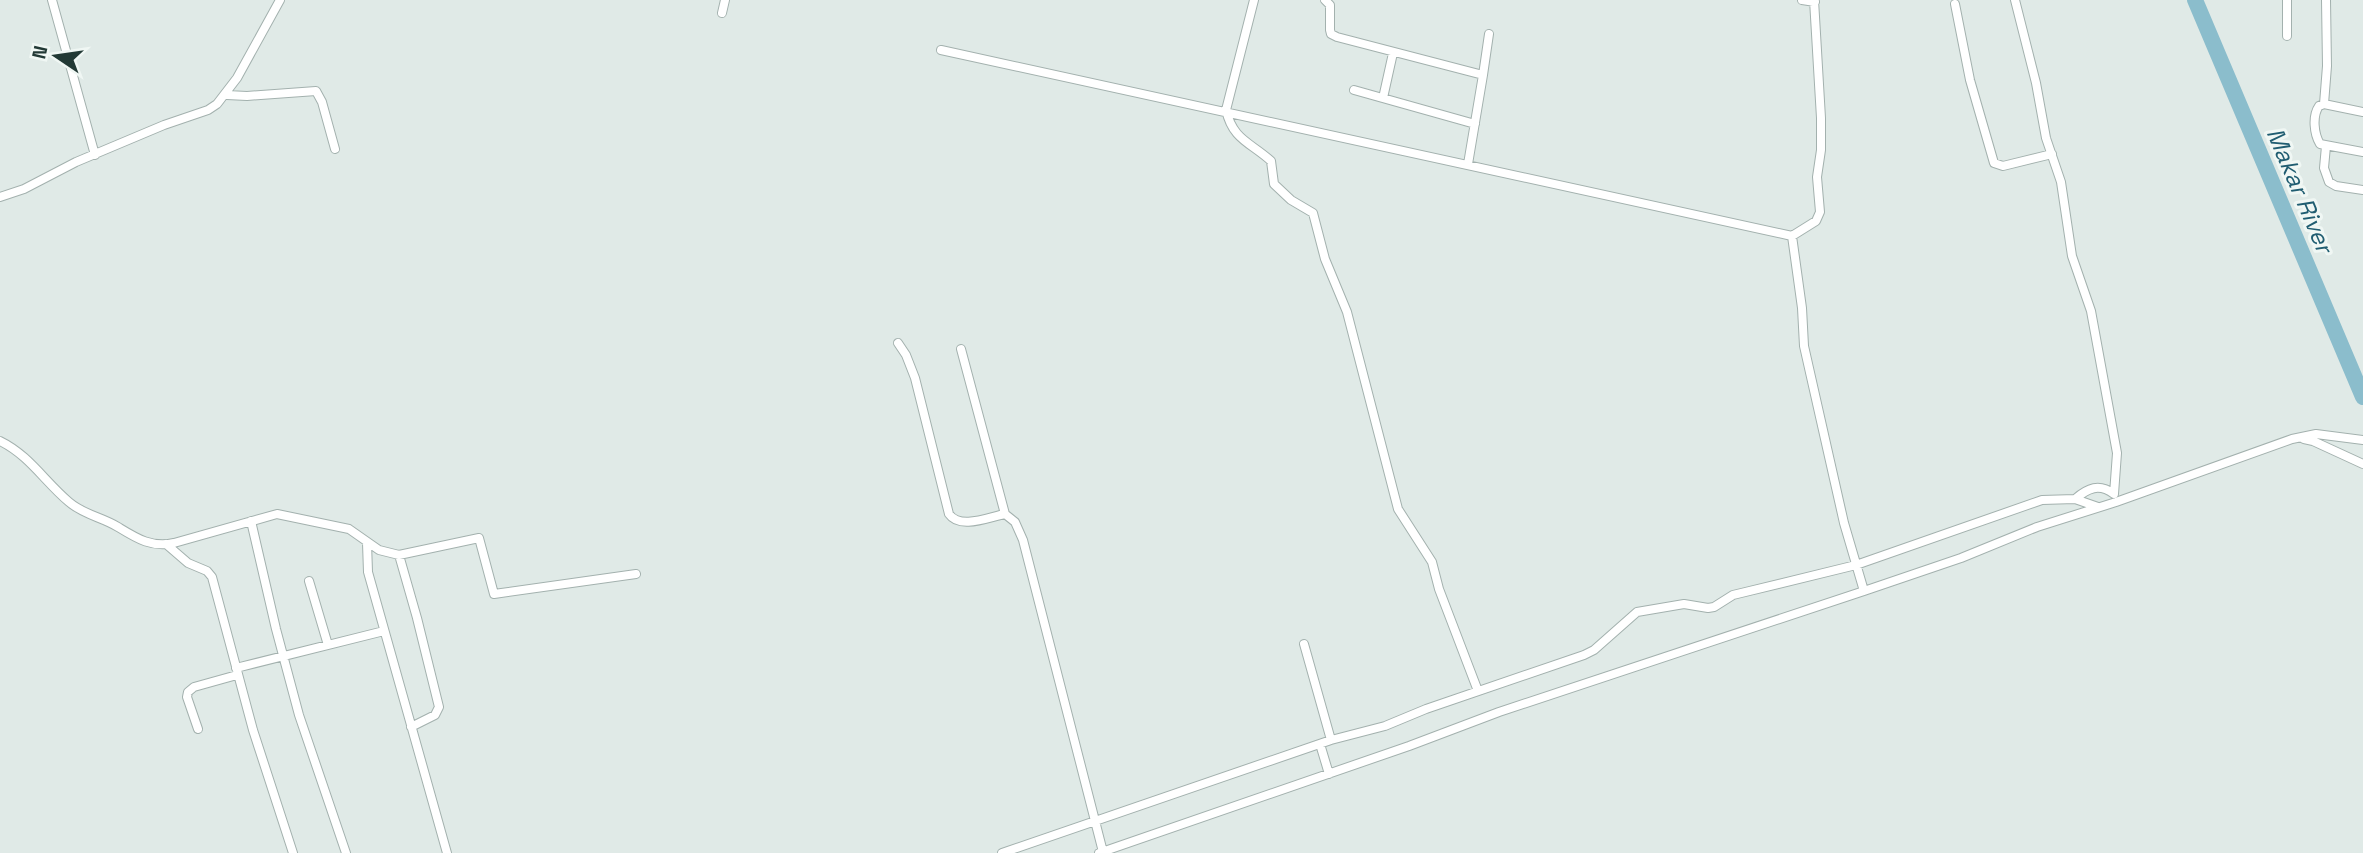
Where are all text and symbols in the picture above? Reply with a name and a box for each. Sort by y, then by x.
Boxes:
north arrow [21,21,91,91]
text: N [26,43,54,61]
water label: Makar River [2260,123,2341,260]

